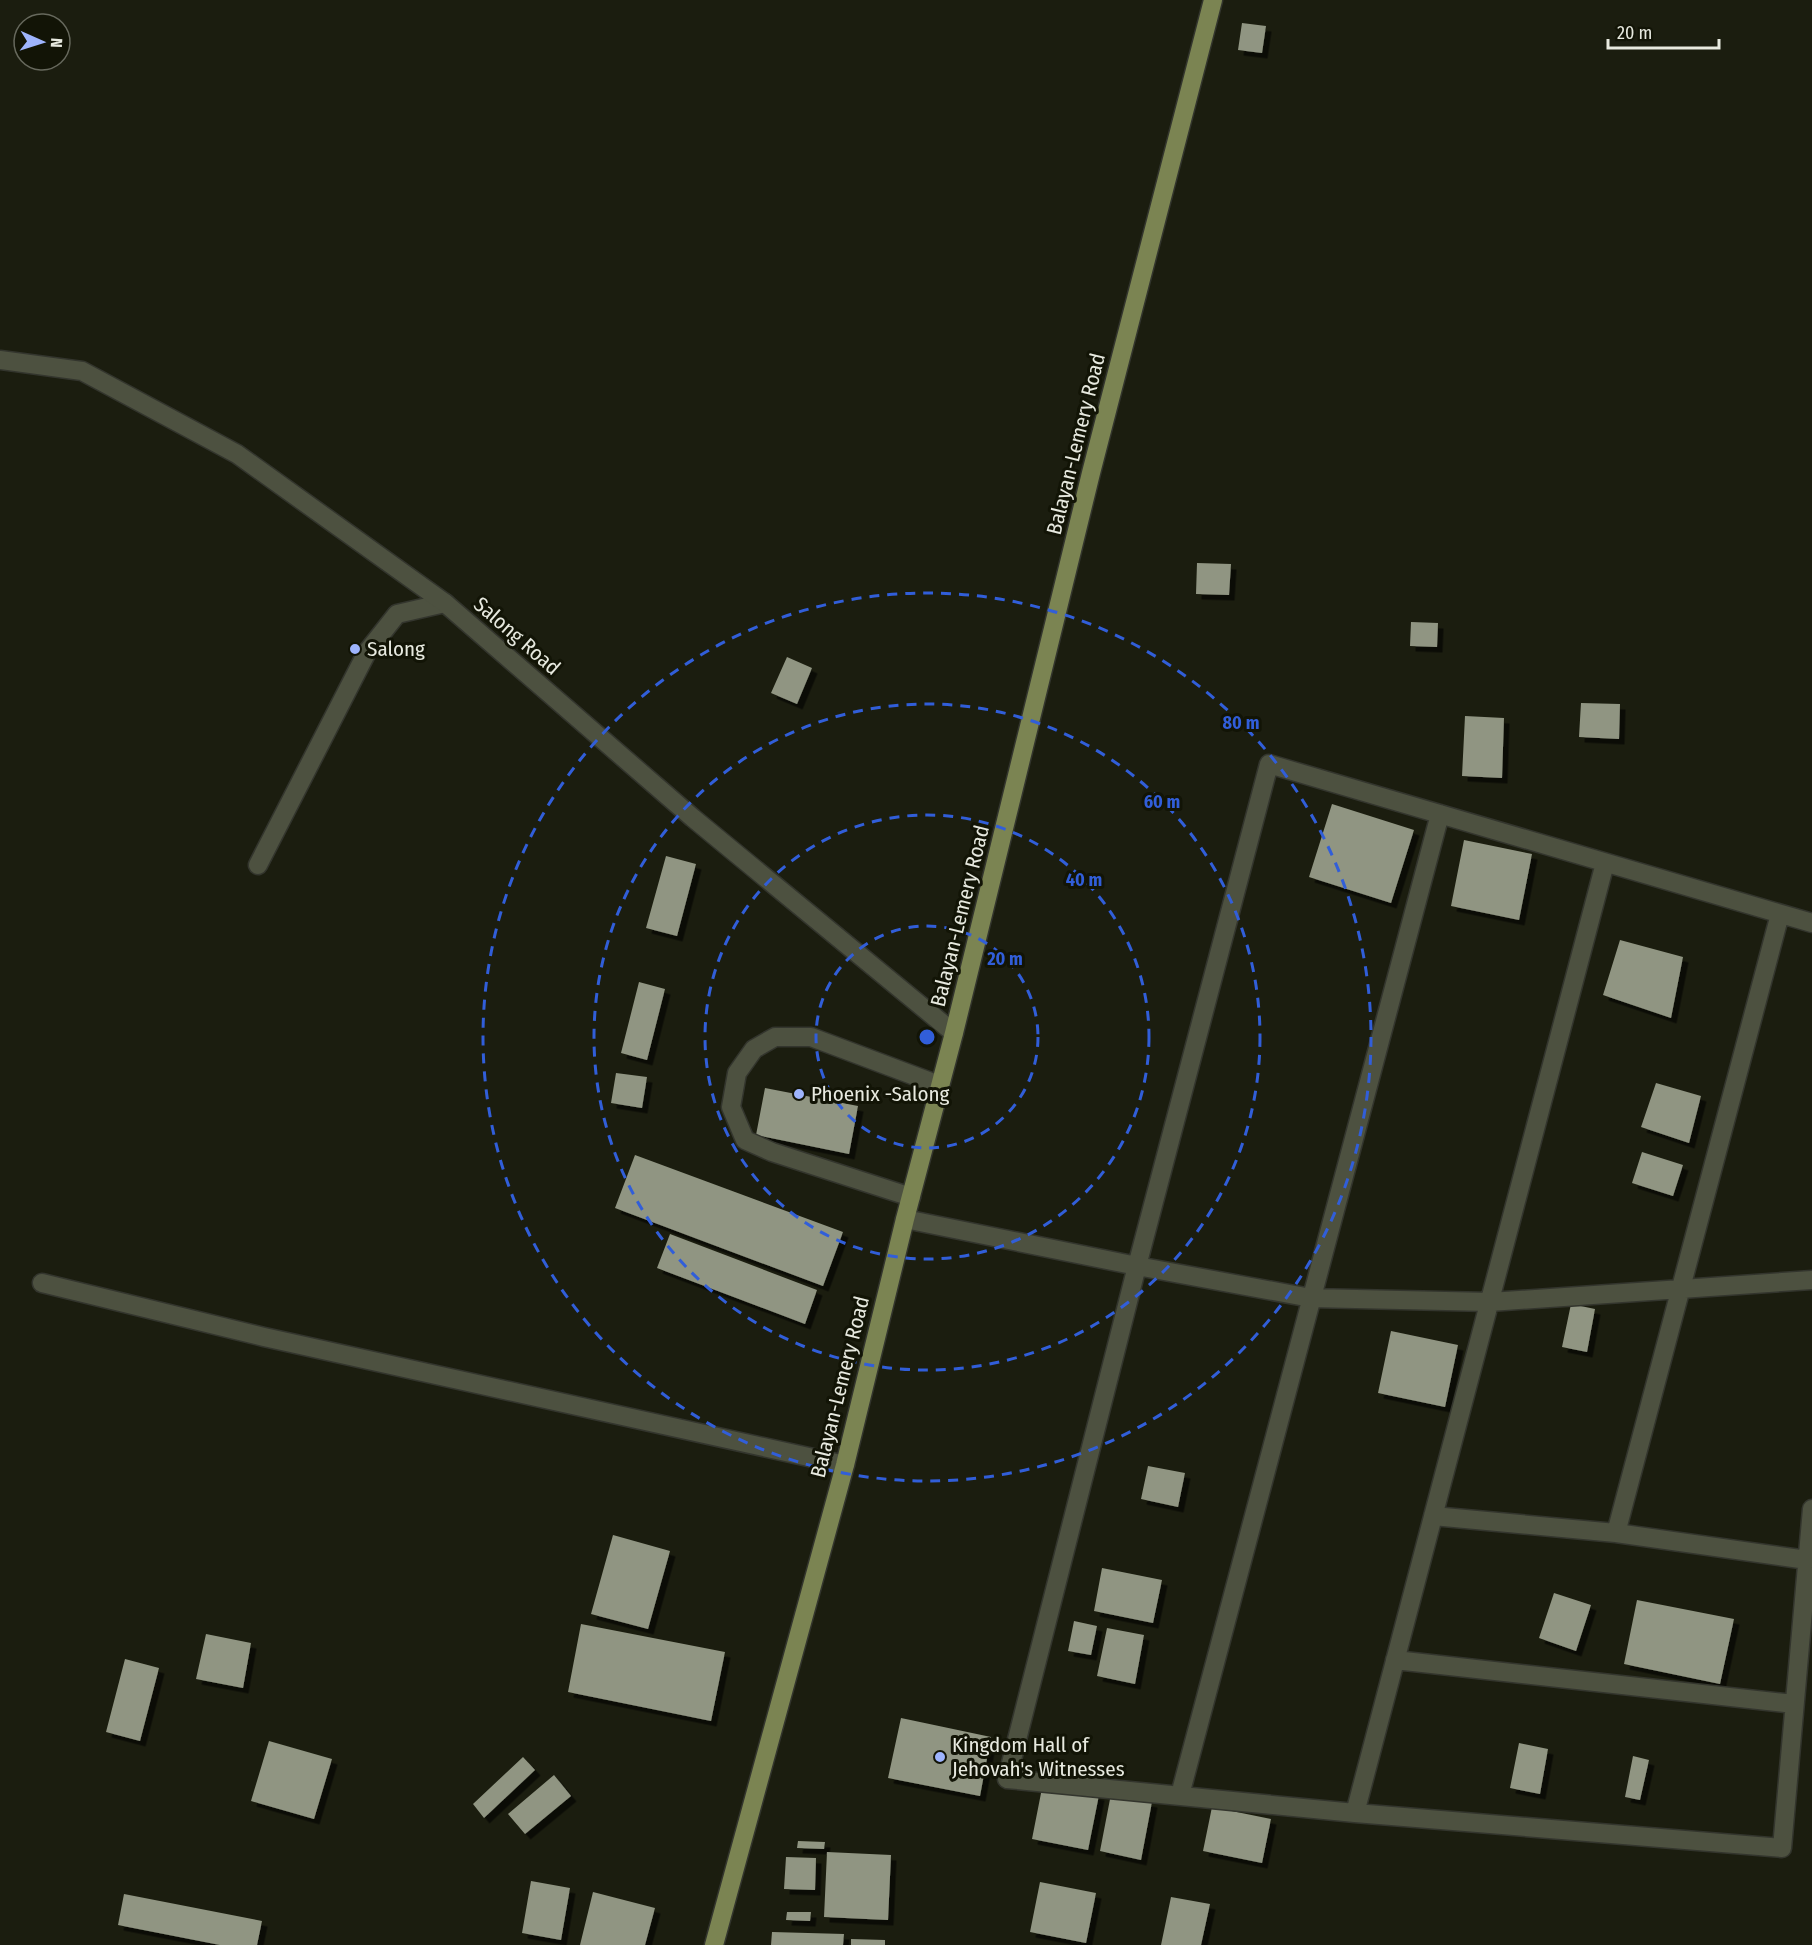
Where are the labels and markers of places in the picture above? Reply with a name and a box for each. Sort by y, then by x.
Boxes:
place label: Salong [367,636,425,662]
marker: Salong [348,642,362,656]
centre of rings [917,1027,937,1047]
place label: Phoenix -Salong [811,1081,949,1107]
marker: Phoenix -Salong [792,1087,806,1101]
place label: Kingdom Hall of Jehovah's Witnesses [952,1732,1125,1782]
marker: Kingdom Hall of Jehovah's Witnesses [933,1750,947,1764]

